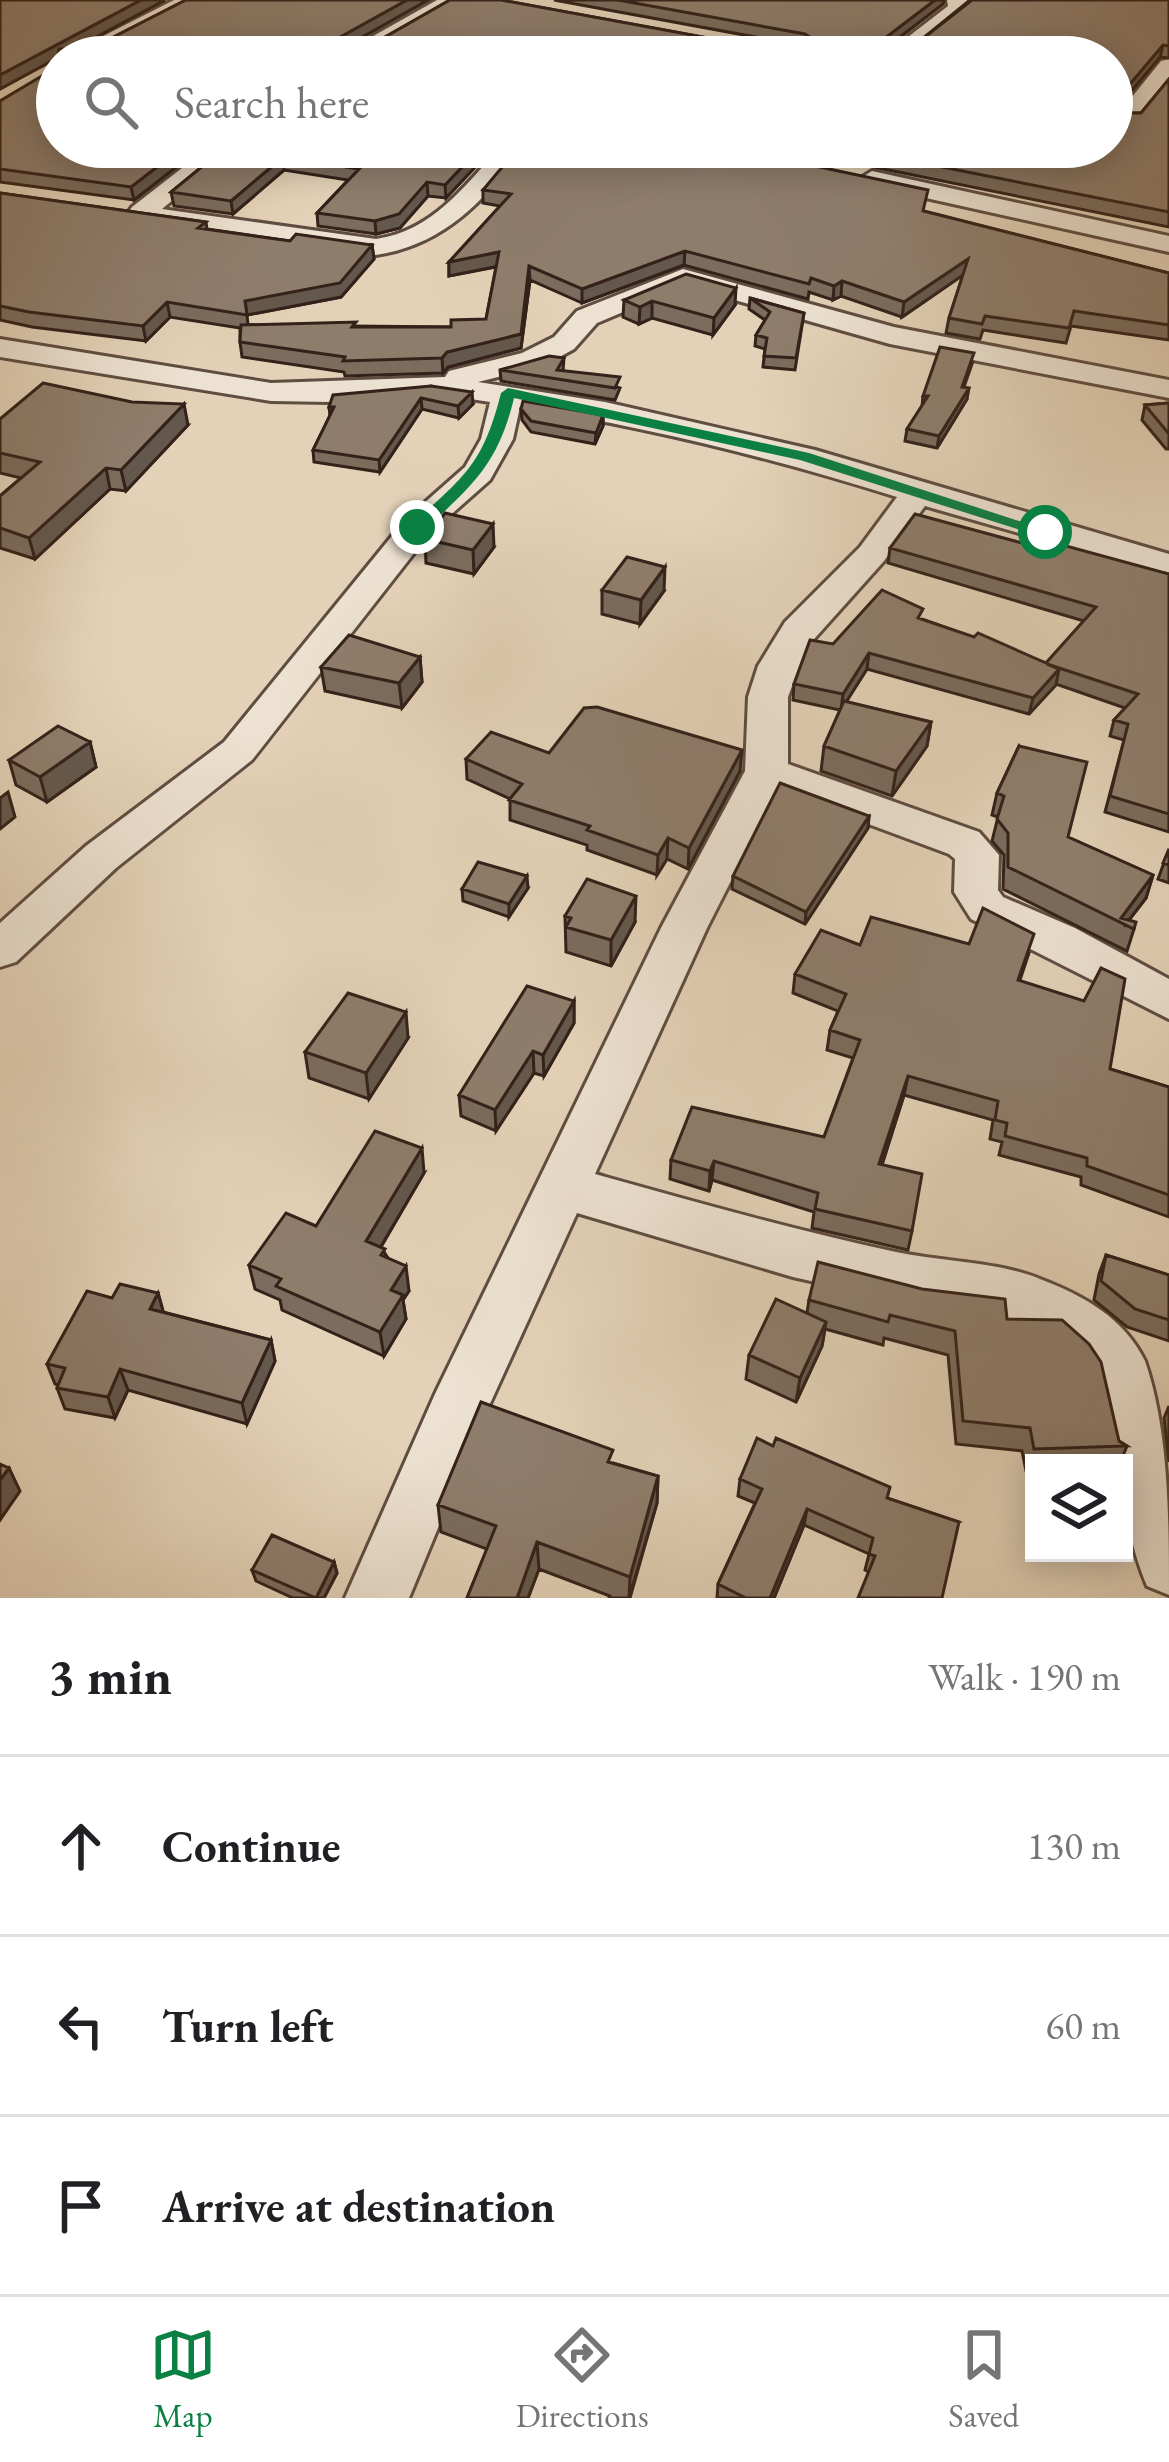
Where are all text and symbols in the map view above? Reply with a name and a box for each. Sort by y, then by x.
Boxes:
search box [36,36,1133,168]
icon: search [78,69,144,135]
text: Search here [174,73,369,131]
route end [390,500,444,554]
route start [1018,505,1072,559]
map controls [1025,1454,1133,1562]
button: layers [1025,1454,1133,1562]
text: 3 min [48,1643,172,1709]
text: Walk · 190 m [928,1651,1121,1702]
icon: ahead [48,1813,114,1879]
text: Continue [162,1817,340,1875]
text: 130 m [1027,1820,1121,1871]
icon: left [48,1993,114,2059]
text: Turn left [162,1997,334,2055]
text: 60 m [1045,2000,1121,2051]
icon: arrive [48,2173,114,2239]
text: Arrive at destination [162,2177,555,2235]
tab: Map [150,2322,216,2437]
tab: Directions [516,2322,649,2437]
tab: Saved [948,2322,1019,2437]

